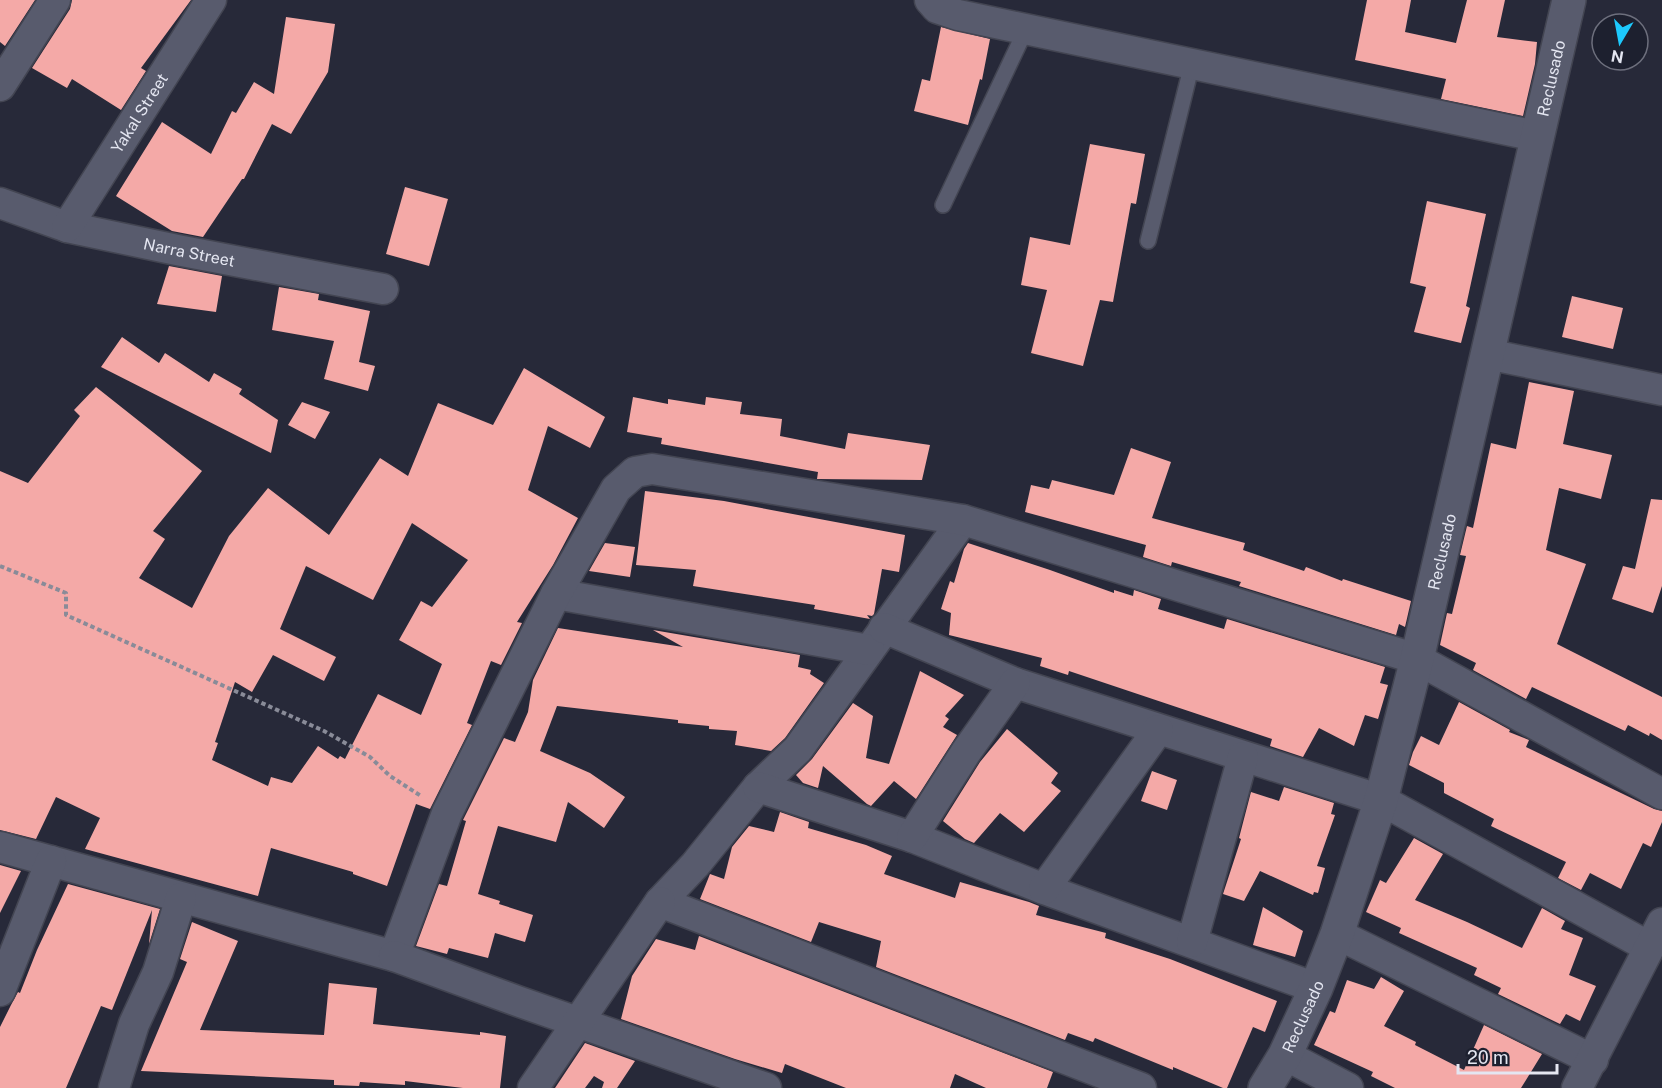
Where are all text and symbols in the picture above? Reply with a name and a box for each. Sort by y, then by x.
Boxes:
north arrow [1590,12,1650,72]
street label: Reclusado [1533,38,1569,118]
text: N [1610,46,1625,67]
street label: Yakal Street [107,70,172,156]
street label: Narra Street [142,234,237,270]
street label: Reclusado [1424,512,1460,592]
street label: Reclusado [1278,978,1328,1056]
scale bar [1458,1037,1557,1075]
text: 20 m [1467,1047,1509,1068]

